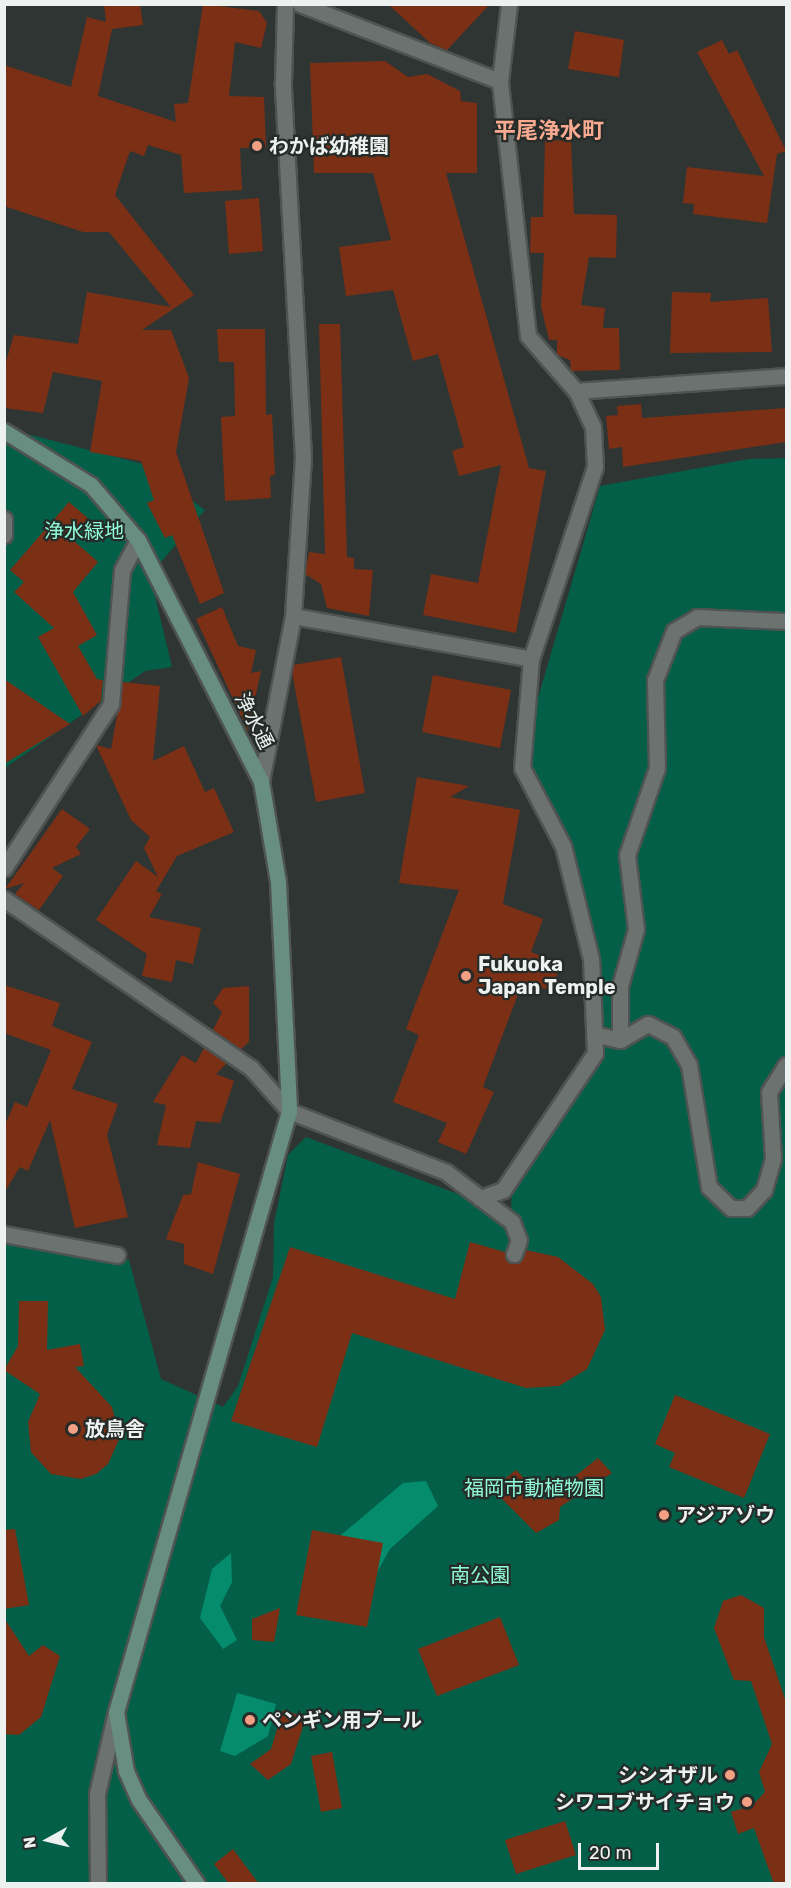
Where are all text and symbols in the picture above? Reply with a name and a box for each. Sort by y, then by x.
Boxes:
district label: 平尾浄水町 [494,118,604,144]
place label: わかば幼稚園 [269,134,389,158]
marker: わかば幼稚園 [250,139,264,153]
park label: 浄水緑地 [44,519,124,543]
street label: 浄水通 [230,689,278,753]
place label: Fukuoka Japan Temple [478,952,616,999]
marker: Fukuoka Japan Temple [459,969,473,983]
place label: 放鳥舎 [85,1417,145,1441]
marker: 放鳥舎 [66,1422,80,1436]
park label: 福岡市動植物園 [464,1476,604,1500]
place label: アジアゾウ [676,1503,776,1527]
marker: アジアゾウ [657,1508,671,1522]
park label: 南公園 [450,1563,510,1587]
place label: ペンギン用プール [262,1708,422,1732]
marker: ペンギン用プール [243,1713,257,1727]
place label: シシオザル [618,1763,718,1787]
marker: シシオザル [723,1768,737,1782]
place label: シワコブサイチョウ [555,1790,735,1814]
marker: シワコブサイチョウ [740,1795,754,1809]
north arrow [18,1810,78,1870]
scale bar [581,1831,662,1869]
text: N [19,1836,40,1850]
text: 20 m [589,1842,631,1864]

